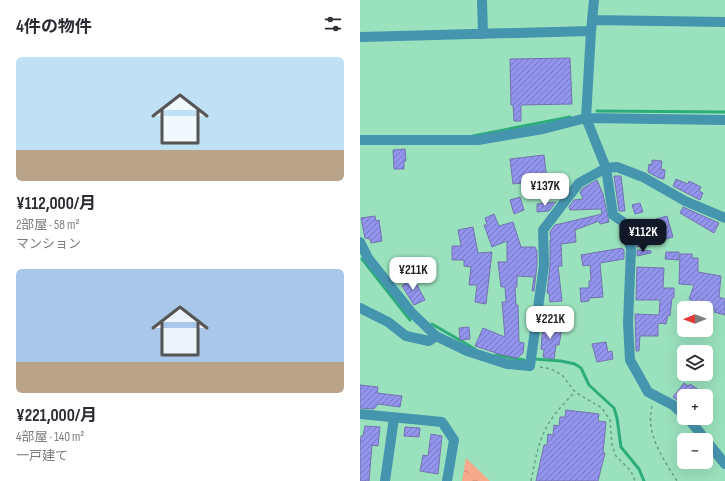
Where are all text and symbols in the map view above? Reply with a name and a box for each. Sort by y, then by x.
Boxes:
icon: filters [322,13,344,35]
text: 4件の物件 [16,17,92,37]
icon: home [144,83,216,155]
pin: ¥137K [517,173,573,207]
text: ¥137K [530,178,560,194]
text: ¥112,000/月 [16,194,96,214]
text: 2部屋 · 58 m² [16,217,79,233]
pin: ¥112K [615,219,671,253]
text: ¥112K [628,224,658,240]
text: マンション [16,236,81,252]
pin: ¥211K [385,257,441,291]
text: ¥211K [398,262,428,278]
icon: home [144,295,216,367]
north arrow [677,301,713,337]
map controls [677,301,713,469]
pin: ¥221K [522,306,578,340]
text: ¥221K [535,311,565,327]
button: layers [677,345,713,381]
button: + [677,389,713,425]
text: ¥221,000/月 [16,406,97,426]
text: 4部屋 · 140 m² [16,429,84,445]
button: − [677,433,713,469]
text: 一戸建て [16,448,68,464]

